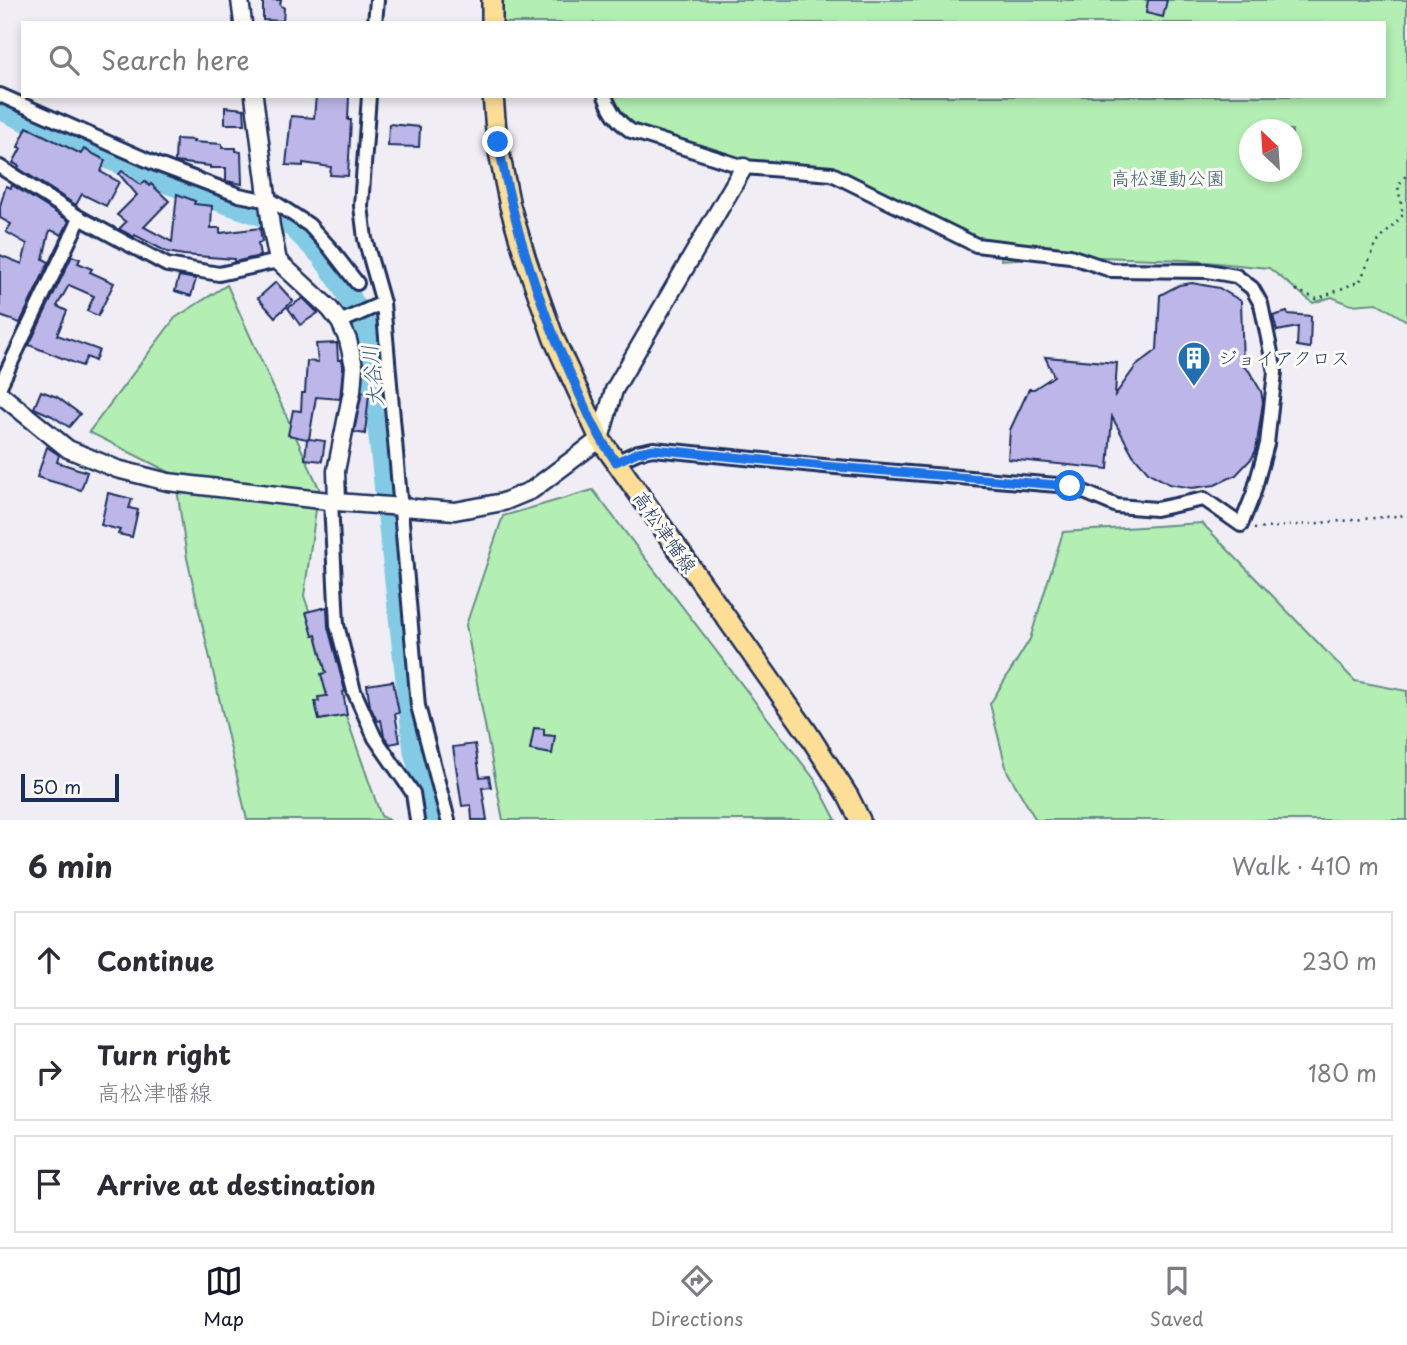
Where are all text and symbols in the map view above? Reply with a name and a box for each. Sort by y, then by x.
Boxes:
search box [21,21,1386,98]
text: Search here [101,40,250,79]
icon: search [45,41,83,79]
north arrow [1239,119,1302,182]
route end [482,126,513,157]
park label: 高松運動公園 [1111,163,1225,191]
building icon: ジョイアクロス [1175,339,1213,388]
water label: 大谷川 [352,343,390,409]
place label: ジョイアクロス [1218,343,1350,371]
route start [1054,470,1085,501]
street label: 高松津幡線 [627,484,705,578]
scale bar [21,771,119,803]
text: 50 m [32,772,81,800]
text: 6 min [28,843,113,888]
text: Walk · 410 m [1232,848,1379,883]
icon: ahead [30,941,68,979]
text: Continue [97,941,214,980]
text: 230 m [1302,943,1377,978]
text: Turn right [97,1035,231,1074]
icon: right [30,1053,68,1091]
text: 180 m [1308,1055,1377,1090]
text: 高松津幡線 [97,1074,212,1109]
icon: arrive [30,1165,68,1203]
text: Arrive at destination [97,1165,376,1204]
tab: Map [203,1262,244,1332]
tab: Directions [651,1262,743,1332]
tab: Saved [1150,1262,1204,1332]

